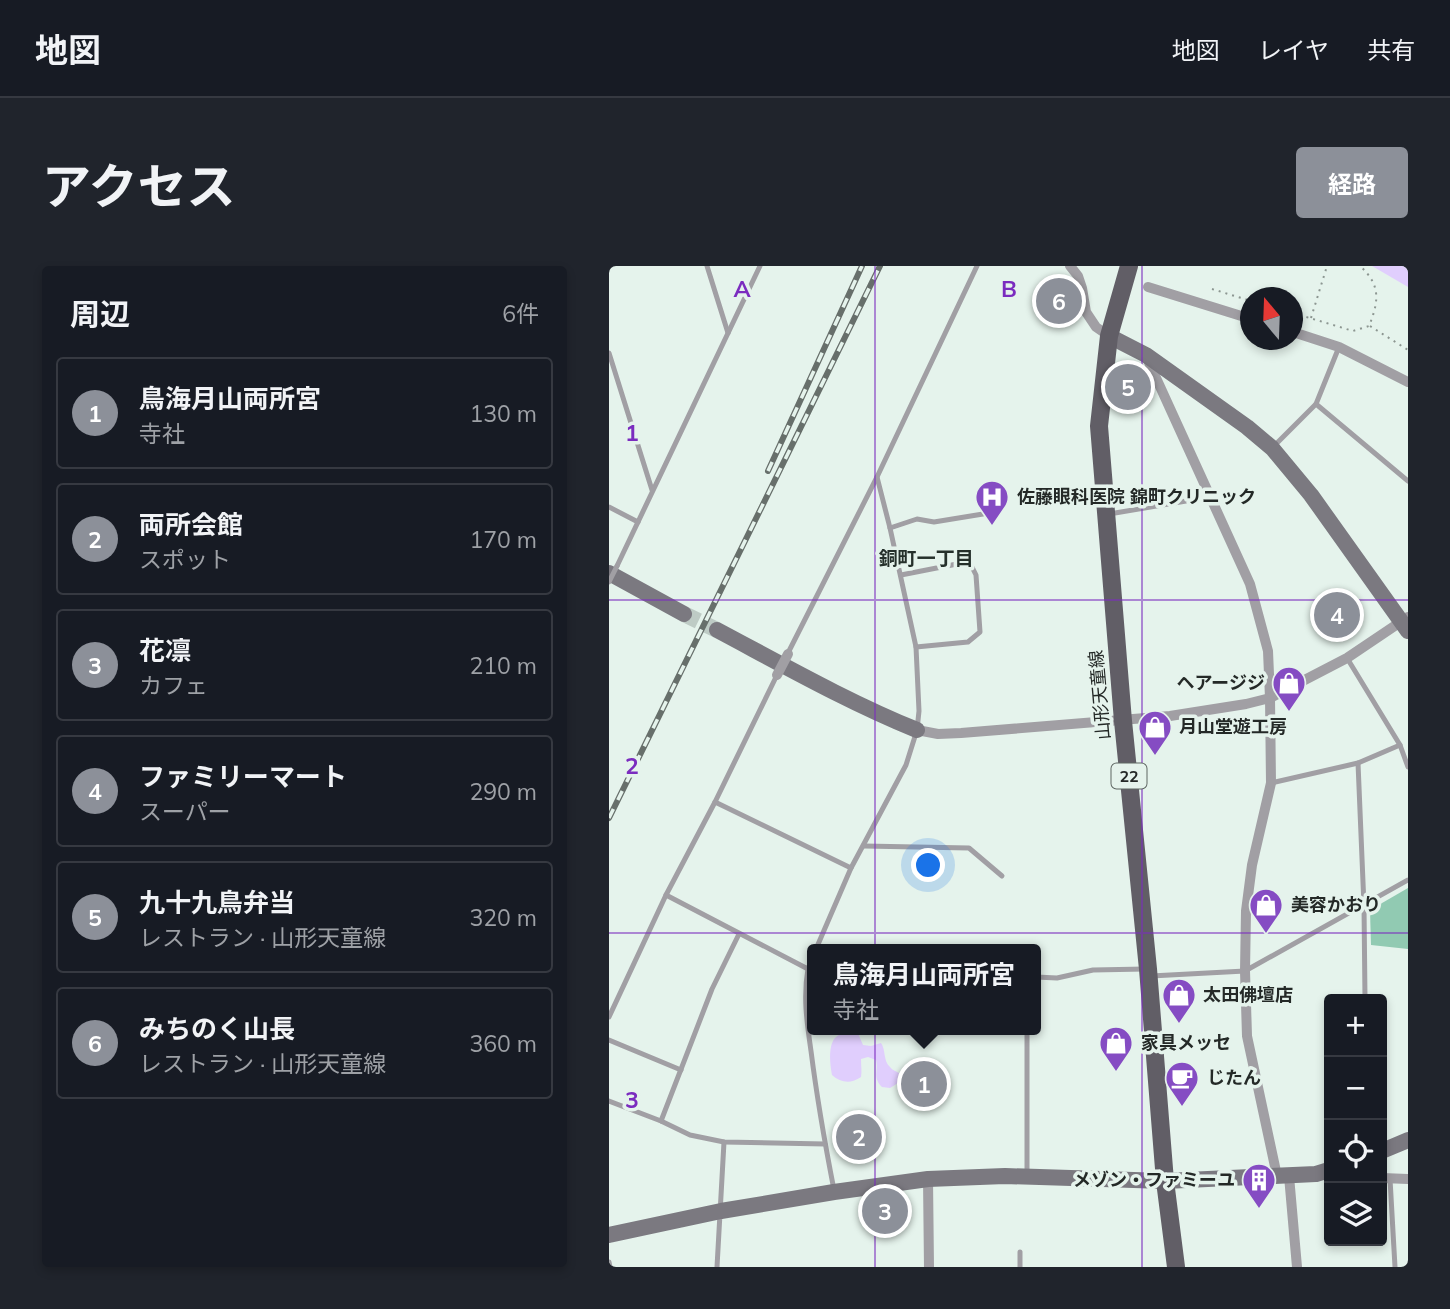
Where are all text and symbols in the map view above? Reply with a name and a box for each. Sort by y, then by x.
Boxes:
text: 地図 [35,29,101,70]
text: 地図 [1172,35,1220,65]
text: レイヤ [1258,35,1329,65]
text: 共有 [1367,35,1415,65]
button: 経路 [1296,147,1408,218]
text: アクセス [42,155,236,216]
text: A [733,274,751,303]
text: B [1001,274,1017,303]
pin: 6 [1036,275,1082,327]
north arrow [1240,287,1303,350]
text: 周辺 [70,295,130,333]
text: 6件 [502,299,539,328]
pin: 5 [1105,361,1151,413]
text: 鳥海月山両所宮 [139,382,321,415]
text: 1 [88,399,102,428]
text: 130 m [469,399,537,428]
text: 1 [625,418,639,447]
text: 寺社 [139,419,185,448]
hospital icon: 佐藤眼科医院 錦町クリニック [973,478,1011,527]
place label: 佐藤眼科医院 錦町クリニック [1017,485,1256,508]
text: 両所会館 [139,508,243,541]
text: 2 [88,525,102,554]
text: 170 m [469,525,537,554]
text: スポット [139,545,231,574]
district label: 銅町一丁目 [878,546,974,570]
pin: 4 [1314,589,1360,641]
text: 花凛 [139,634,191,667]
street label: 山形天童線 [1084,649,1115,741]
text: 3 [88,651,102,680]
text: 210 m [469,651,537,680]
shop icon: ヘアージジ [1270,664,1308,713]
text: カフェ [139,671,208,700]
place label: ヘアージジ [1176,671,1265,694]
shop icon: 月山堂遊工房 [1136,708,1174,757]
place label: 月山堂遊工房 [1179,715,1287,738]
text: 2 [625,751,639,780]
text: ファミリーマート [139,760,347,793]
road number: 22 [1112,764,1147,789]
text: 4 [88,777,102,806]
text: 290 m [469,777,537,806]
text: スーパー [139,797,231,826]
your location [911,848,945,882]
text: 九十九鳥弁当 [139,886,295,919]
shop icon: 美容かおり [1247,886,1285,935]
place label: 美容かおり [1291,893,1381,916]
text: 5 [88,903,102,932]
text: 320 m [469,903,537,932]
text: レストラン · 山形天童線 [139,923,386,952]
popup [807,944,1041,1035]
text: 鳥海月山両所宮 [833,958,1015,991]
shop icon: 太田佛壇店 [1160,976,1198,1025]
place label: 太田佛壇店 [1203,983,1293,1006]
map controls [1324,994,1387,1246]
button: + [1324,994,1387,1057]
text: 寺社 [833,995,879,1024]
text: みちのく山長 [139,1012,295,1045]
shop icon: 家具メッセ [1097,1024,1135,1073]
text: 6 [88,1029,102,1058]
text: 360 m [469,1029,537,1058]
place label: 家具メッセ [1141,1031,1231,1054]
text: レストラン · 山形天童線 [139,1049,386,1078]
button: − [1324,1057,1387,1120]
pin: 1 [901,1058,947,1110]
cafe icon: じたん [1163,1059,1201,1108]
place label: じたん [1207,1066,1261,1089]
text: 3 [625,1085,639,1114]
pin: 2 [836,1111,882,1163]
button: locate [1324,1120,1387,1183]
building icon: メゾン・ファミーユ [1240,1161,1278,1210]
place label: メゾン・ファミーユ [1073,1168,1235,1191]
button: layers [1324,1183,1387,1246]
pin: 3 [862,1185,908,1237]

